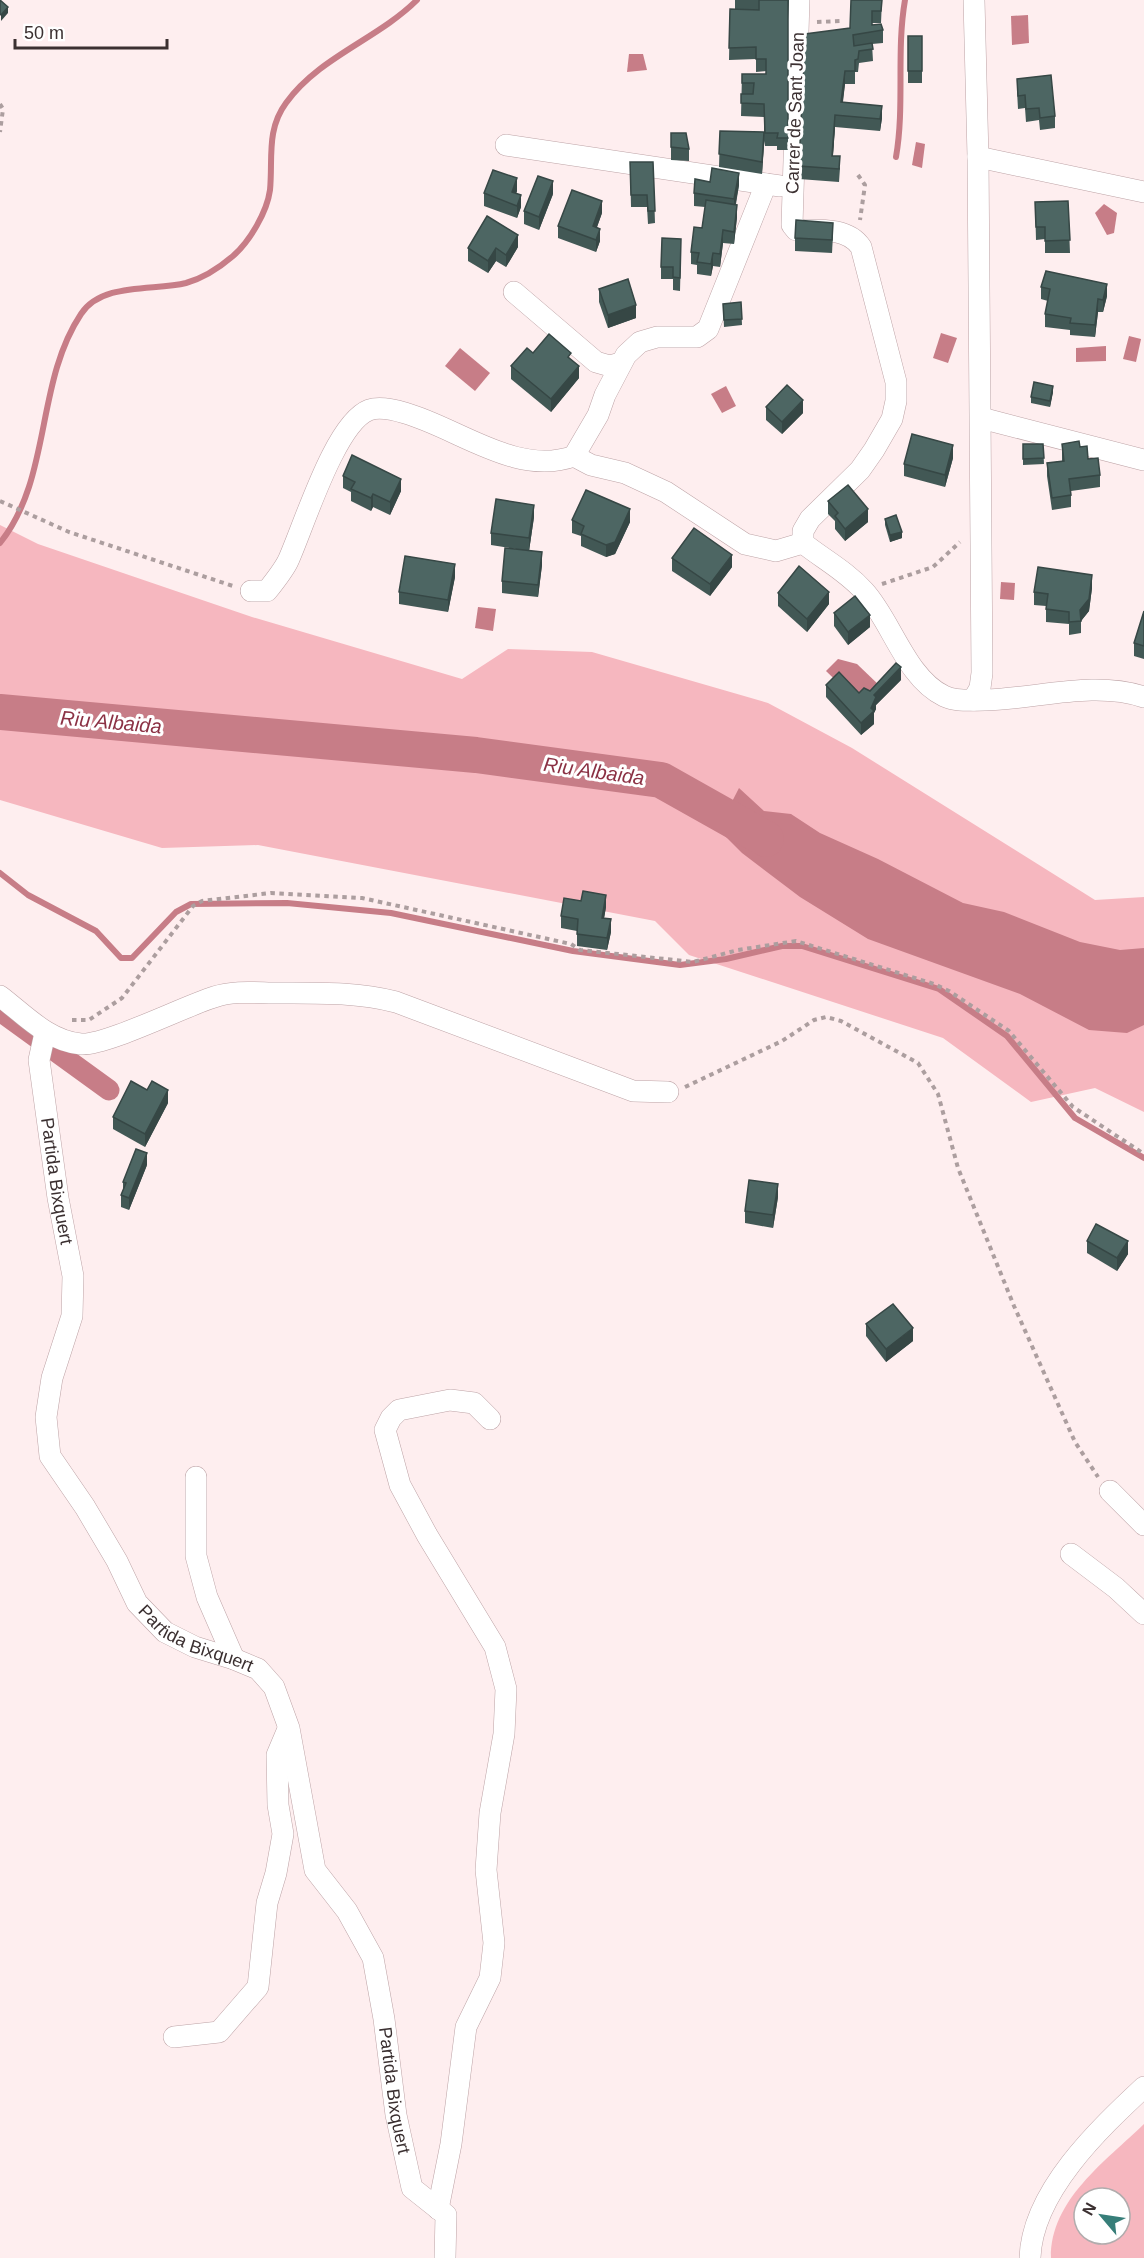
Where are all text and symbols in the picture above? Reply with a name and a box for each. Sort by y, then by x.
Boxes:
scale bar [15,12,166,50]
text: 50 m [24,23,64,43]
street label: Carrer de Sant Joan [782,32,808,194]
water label: Riu Albaida [59,707,163,737]
water label: Riu Albaida [542,753,646,789]
street label: Partida Bixquert [37,1116,77,1246]
street label: Partida Bixquert [134,1601,256,1676]
street label: Partida Bixquert [375,2026,414,2156]
north arrow [1072,2186,1132,2246]
text: N [1079,2200,1100,2218]

